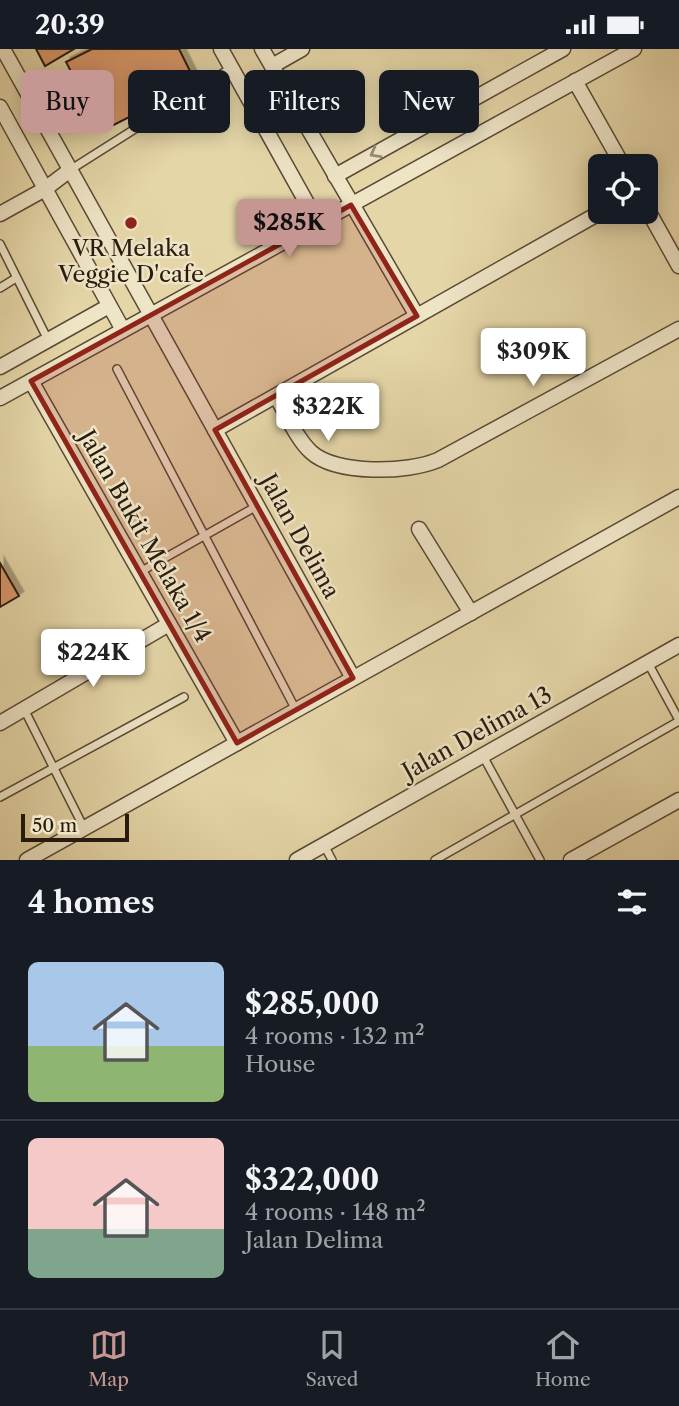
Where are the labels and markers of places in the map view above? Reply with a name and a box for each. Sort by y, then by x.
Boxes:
pin: $285K [240,199,338,259]
marker: VR Melaka Veggie D'cafe [123,215,139,231]
place label: VR Melaka Veggie D'cafe [57,234,204,288]
pin: $309K [484,329,582,388]
pin: $322K [279,383,377,443]
pin: $224K [44,629,142,689]

